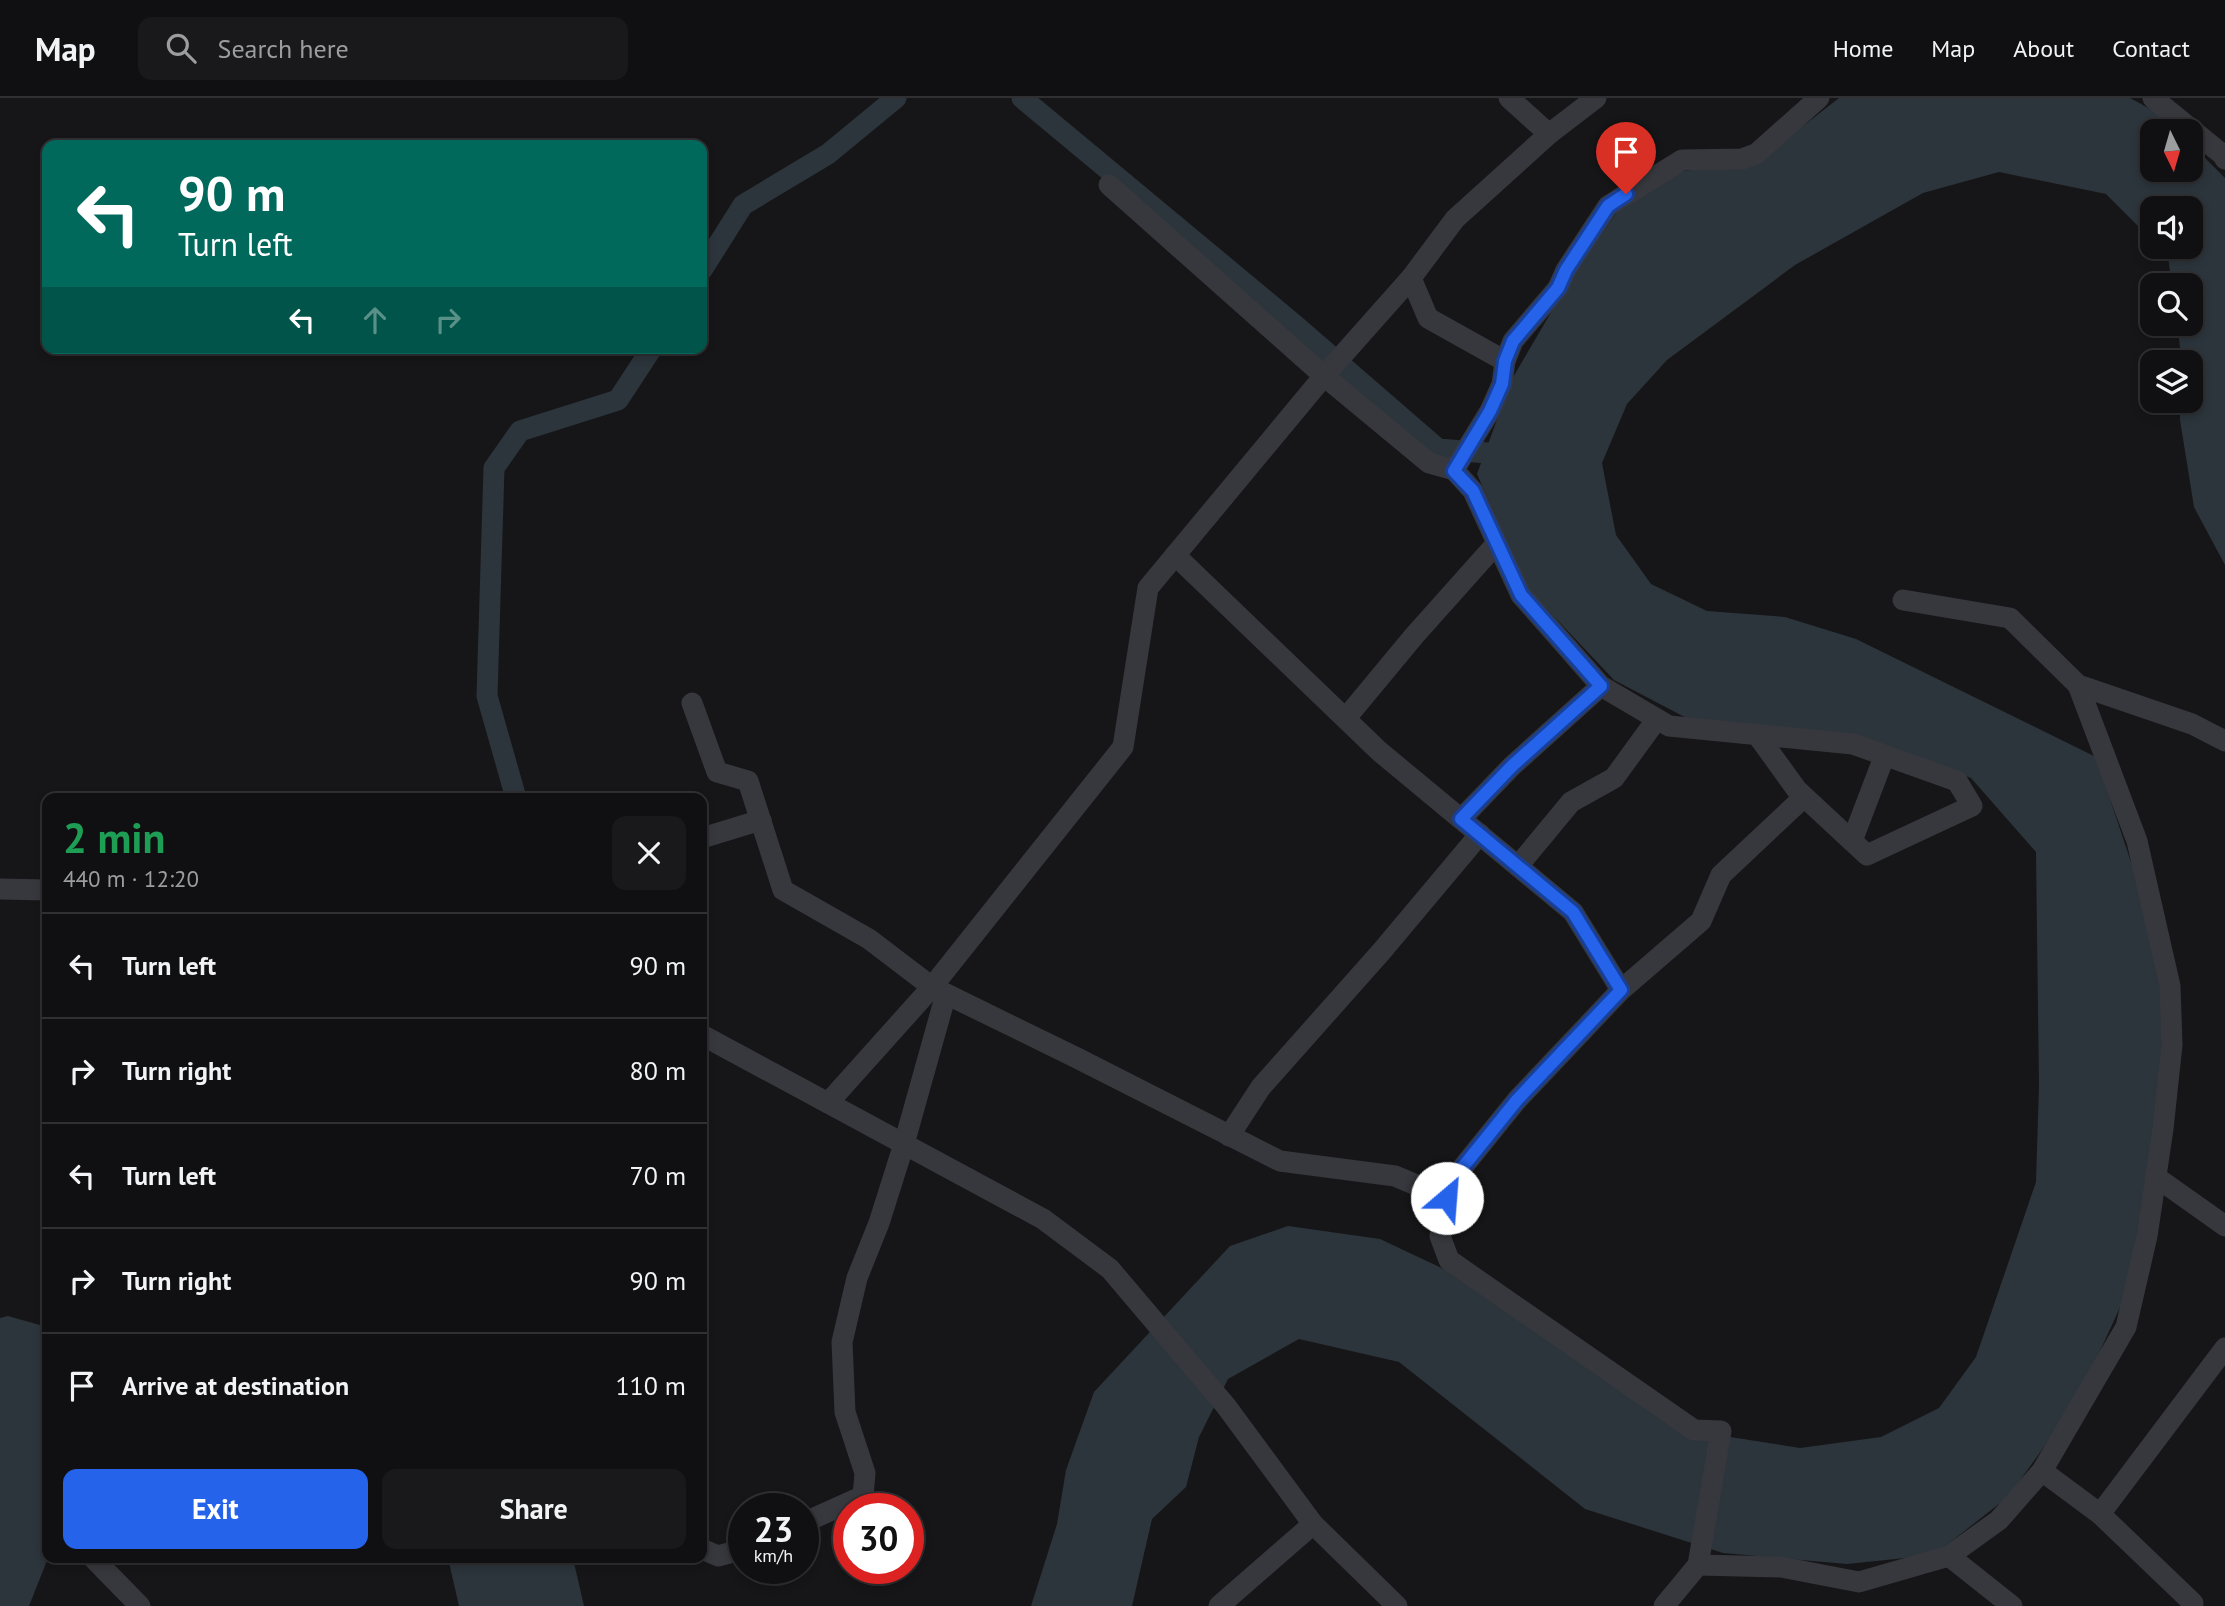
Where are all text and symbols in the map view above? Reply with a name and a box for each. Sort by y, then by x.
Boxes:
search box [138,17,628,80]
text: Map [35,27,96,70]
icon: search [162,29,200,67]
text: Search here [218,32,349,65]
text: Home [1833,33,1893,64]
text: Map [1931,33,1975,64]
text: About [2013,33,2074,64]
text: Contact [2112,33,2190,64]
north arrow [2140,119,2203,182]
map controls [2140,119,2203,413]
pin [1596,122,1656,194]
icon: arrive [1607,133,1645,171]
text: 90 m [178,161,285,225]
icon: left [63,168,154,259]
button: sound [2140,196,2203,259]
text: Turn left [178,223,293,265]
button: search [2140,273,2203,336]
icon: left [283,301,321,339]
icon: ahead [356,301,394,339]
icon: right [429,301,467,339]
button: layers [2140,350,2203,413]
text: 2 min [63,810,165,865]
button: close [612,816,686,890]
text: 440 m · 12:20 [63,864,199,893]
icon: left [63,947,101,985]
text: Turn left [122,949,216,982]
text: 90 m [630,949,686,982]
icon: right [63,1052,101,1090]
text: Turn right [122,1054,231,1087]
text: 80 m [630,1054,686,1087]
icon: left [63,1157,101,1195]
text: Turn left [122,1159,216,1192]
text: 70 m [630,1159,686,1192]
position arrow [1410,1161,1484,1235]
icon: right [63,1262,101,1300]
text: Turn right [122,1264,231,1297]
text: 90 m [630,1264,686,1297]
icon: arrive [63,1367,101,1405]
text: Arrive at destination [122,1369,349,1402]
text: 110 m [615,1369,686,1402]
button: Exit [63,1469,368,1549]
button: Share [382,1469,686,1549]
speed limit sign: 30 [833,1493,924,1584]
text: 23 [754,1506,793,1552]
text: km/h [754,1544,793,1567]

